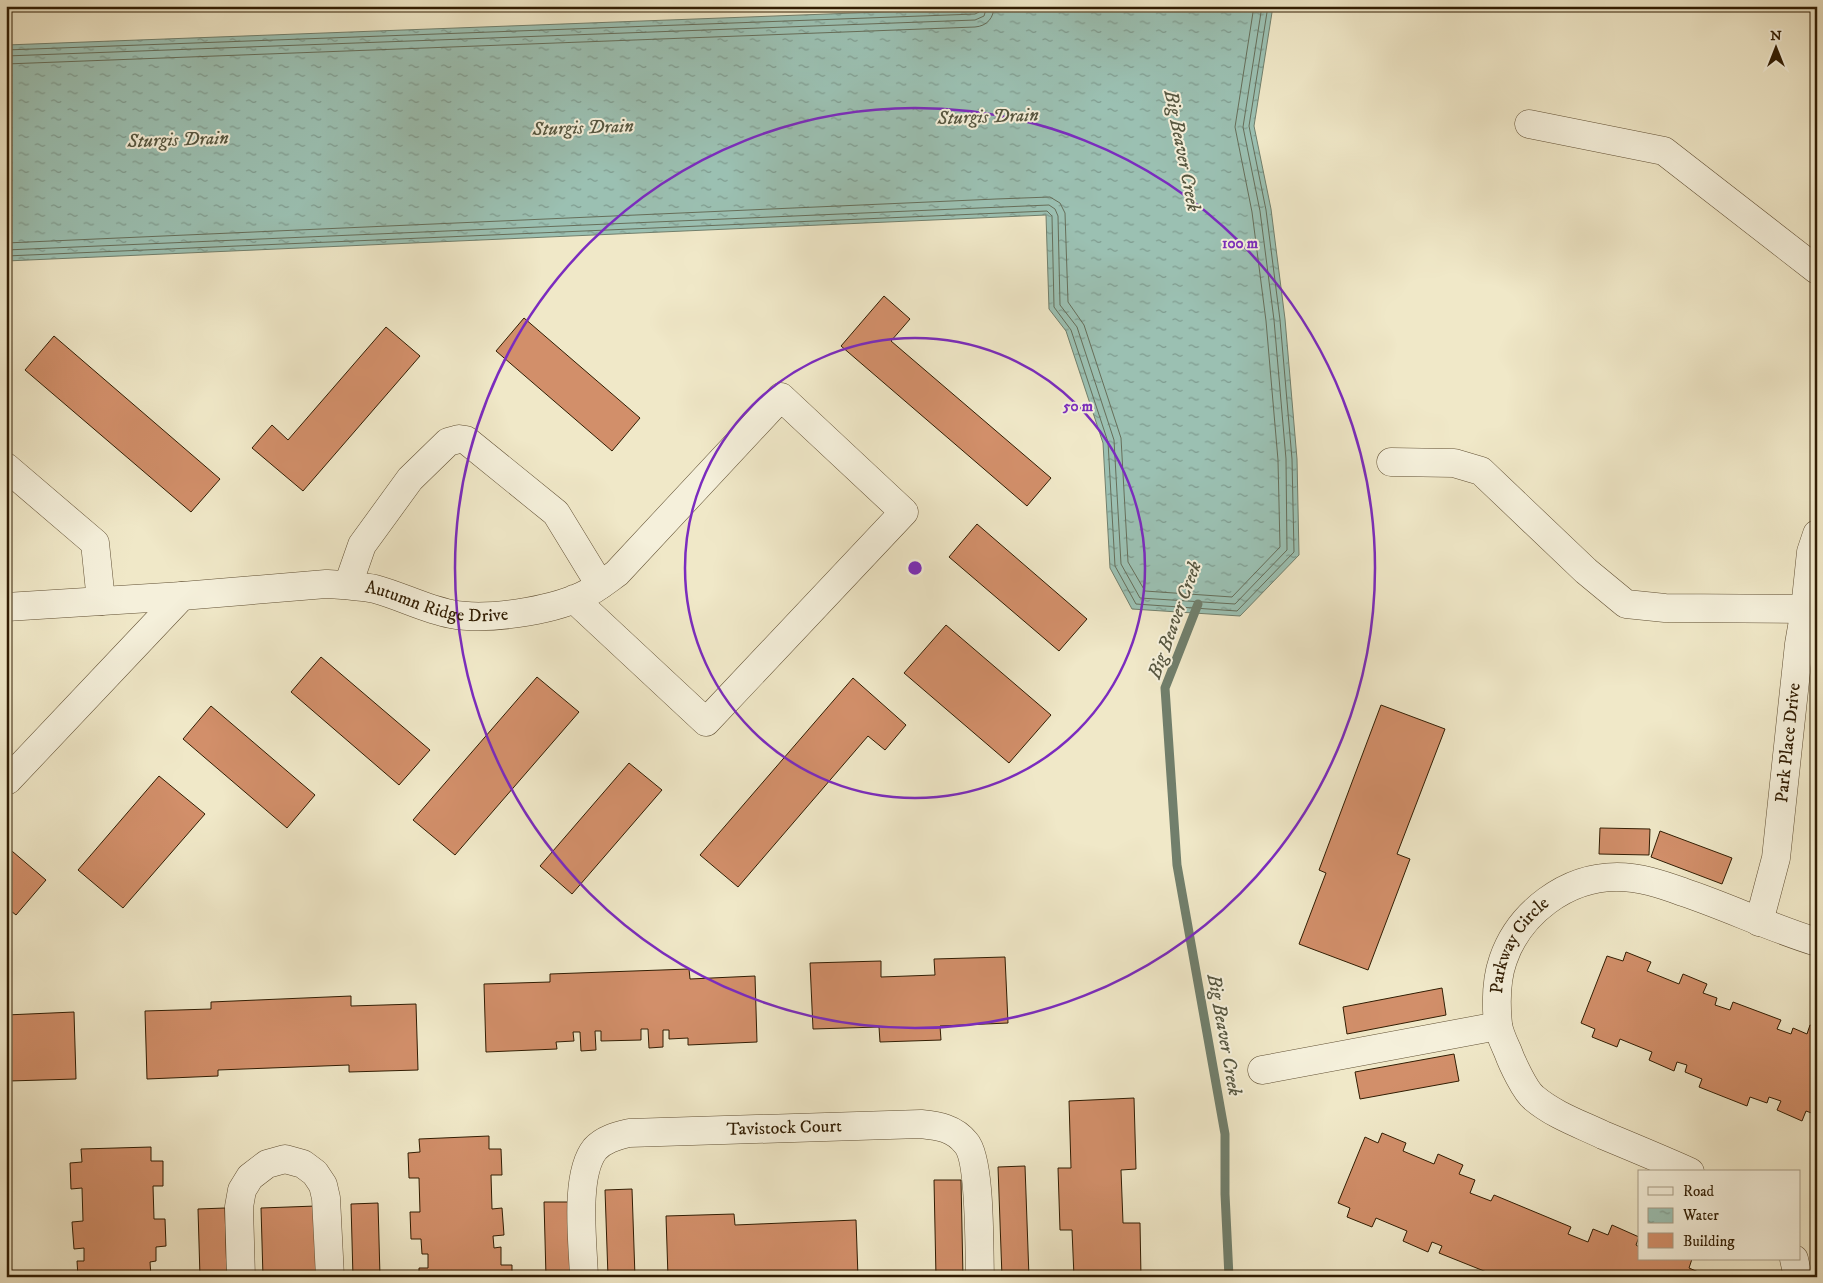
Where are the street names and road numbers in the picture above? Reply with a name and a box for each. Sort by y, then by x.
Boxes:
street label: Autumn Ridge Drive [364,577,509,627]
street label: Park Place Drive [1771,682,1806,804]
street label: Parkway Circle [1486,892,1554,994]
street label: Tavistock Court [726,1115,842,1141]

